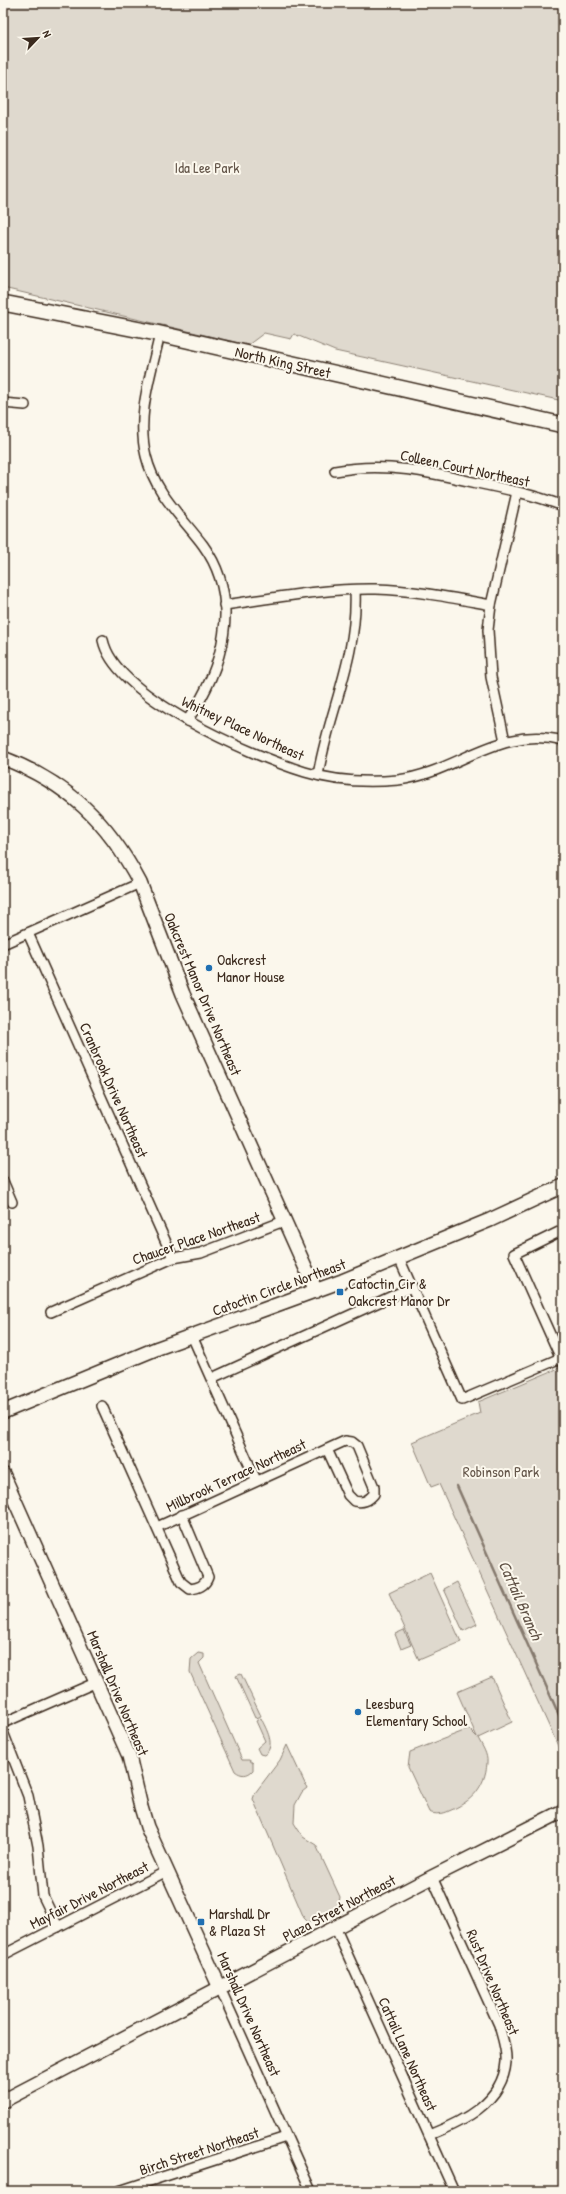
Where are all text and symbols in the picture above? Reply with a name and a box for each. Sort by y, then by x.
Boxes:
north arrow [18,18,58,58]
text: N [39,28,55,40]
park label: Ida Lee Park [175,157,239,178]
street label: North King Street [233,341,334,383]
street label: Colleen Court Northeast [398,444,532,492]
street label: Whitney Place Northeast [178,690,308,766]
street label: Oakcrest Manor Drive Northeast [159,909,247,1079]
place label: Oakcrest Manor House [217,949,285,987]
marker: Oakcrest Manor House [204,963,214,973]
street label: Cranbrook Drive Northeast [75,1019,154,1162]
street label: Chaucer Place Northeast [129,1206,263,1270]
street label: Catoctin Circle Northeast [209,1253,349,1321]
place label: Catoctin Cir & Oakcrest Manor Dr [348,1273,450,1311]
marker: Catoctin Cir & Oakcrest Manor Dr [335,1287,345,1297]
street label: Millbrook Terrace Northeast [163,1433,310,1517]
park label: Robinson Park [463,1461,539,1482]
water label: Cattail Branch [494,1557,549,1644]
street label: Marshall Drive Northeast [82,1627,154,1760]
place label: Leesburg Elementary School [366,1693,467,1731]
marker: Leesburg Elementary School [353,1707,363,1717]
street label: Mayfair Drive Northeast [26,1856,153,1934]
street label: Plaza Street Northeast [279,1869,400,1947]
place label: Marshall Dr & Plaza St [209,1903,271,1941]
marker: Marshall Dr & Plaza St [196,1917,206,1927]
street label: Rust Drive Northeast [461,1926,525,2039]
street label: Marshall Drive Northeast [212,1948,286,2080]
street label: Cattail Lane Northeast [373,1994,443,2115]
street label: Birch Street Northeast [136,2121,262,2180]

